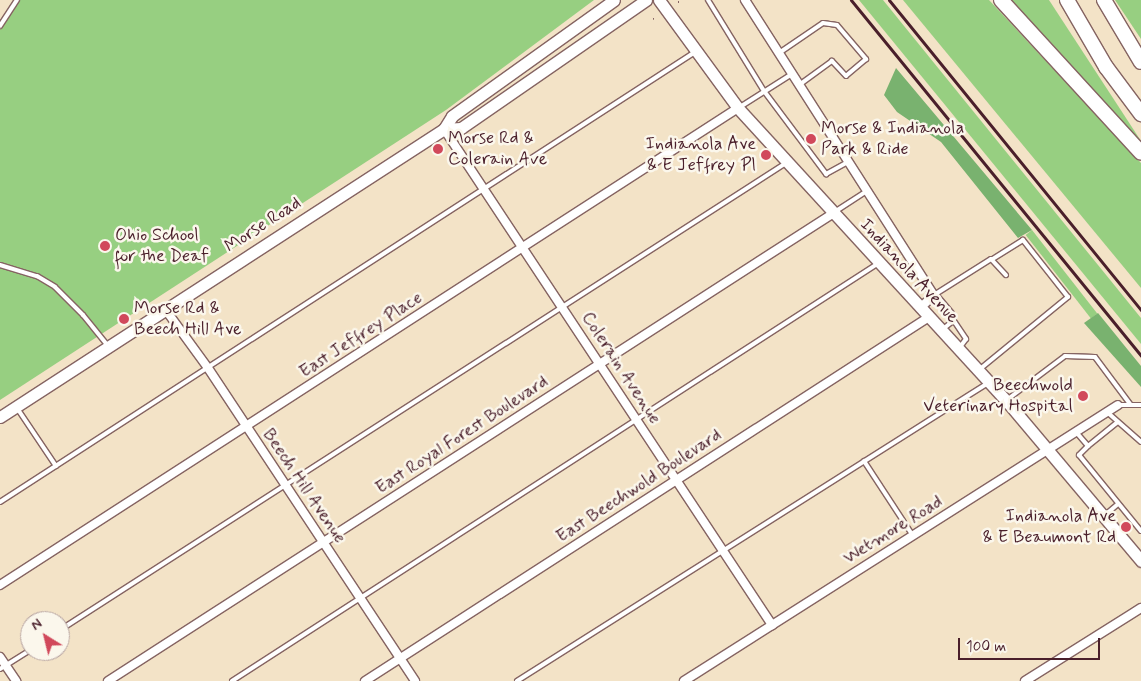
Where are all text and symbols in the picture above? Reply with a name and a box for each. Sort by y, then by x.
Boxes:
place label: Morse & Indianola Park & Ride [821,118,964,160]
place label: Morse Rd & Colerain Ave [448,128,546,170]
marker: Morse & Indianola Park & Ride [805,133,817,145]
place label: Indianola Ave & E Jeffrey Pl [646,134,756,176]
marker: Morse Rd & Colerain Ave [432,143,444,155]
marker: Indianola Ave & E Jeffrey Pl [760,149,772,161]
street label: Morse Road [221,192,305,258]
street label: Indianola Avenue [854,213,964,329]
place label: Ohio School for the Deaf [115,225,207,268]
marker: Ohio School for the Deaf [99,240,111,252]
street label: East Jeffrey Place [296,288,426,382]
place label: Morse Rd & Beech Hill Ave [134,298,241,340]
street label: Colerain Avenue [577,309,665,427]
marker: Morse Rd & Beech Hill Ave [118,313,130,325]
street label: East Royal Forest Boulevard [371,371,553,499]
place label: Beechwold Veterinary Hospital [923,375,1073,418]
marker: Beechwold Veterinary Hospital [1077,390,1089,402]
street label: Beech Hill Avenue [257,424,351,548]
street label: East Beechwold Boulevard [552,424,726,548]
street label: Wetmore Road [839,491,947,569]
place label: Indianola Ave & E Beaumont Rd [982,506,1116,548]
marker: Indianola Ave & E Beaumont Rd [1120,521,1132,533]
north arrow [20,611,70,661]
text: N [28,615,46,635]
scale bar [961,628,1104,660]
text: 100 m [966,637,1006,657]

